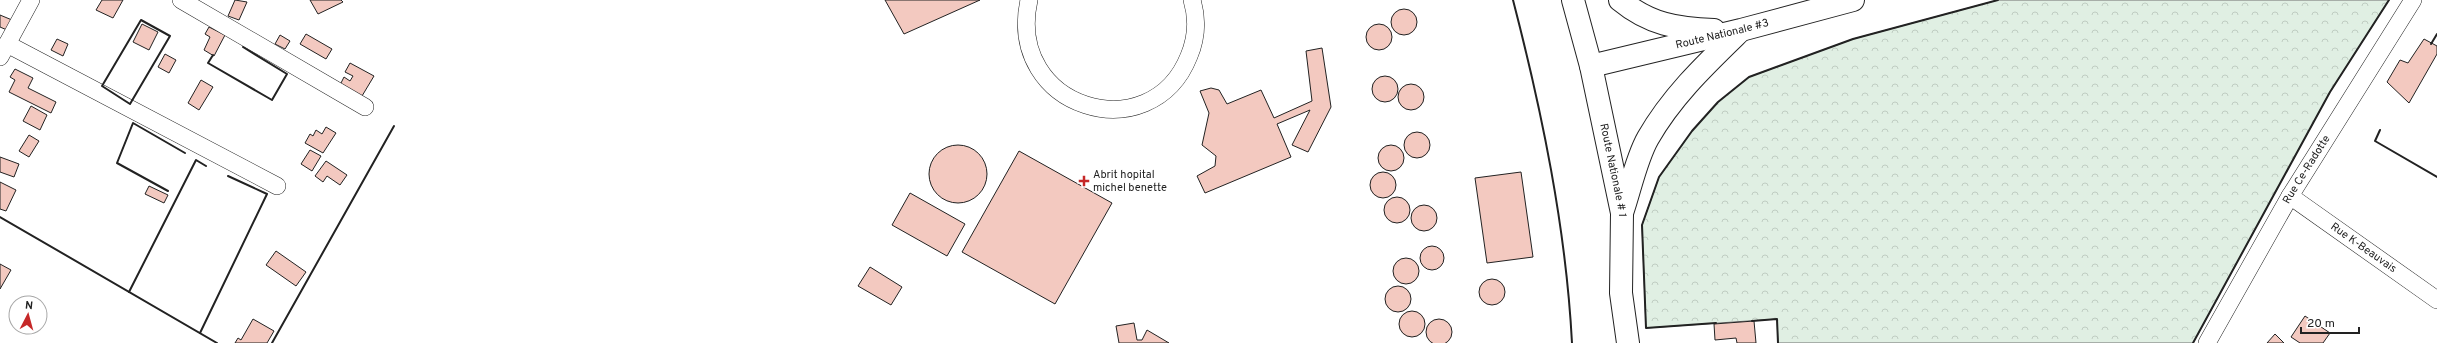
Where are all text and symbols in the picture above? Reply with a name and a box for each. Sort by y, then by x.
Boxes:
street label: Route Nationale #3 [1674,16,1770,52]
street label: Route Nationale # 1 [1596,122,1629,217]
street label: Rue Ce-Radotte [2280,132,2333,207]
place label: Abrit hopital michel benette [1093,168,1167,195]
marker: Abrit hopital michel benette [1078,175,1090,187]
street label: Rue K-Beauvais [2328,220,2399,276]
north arrow [8,295,48,335]
text: N [24,299,34,313]
scale bar [2301,309,2359,335]
text: 20 m [2307,316,2335,332]

